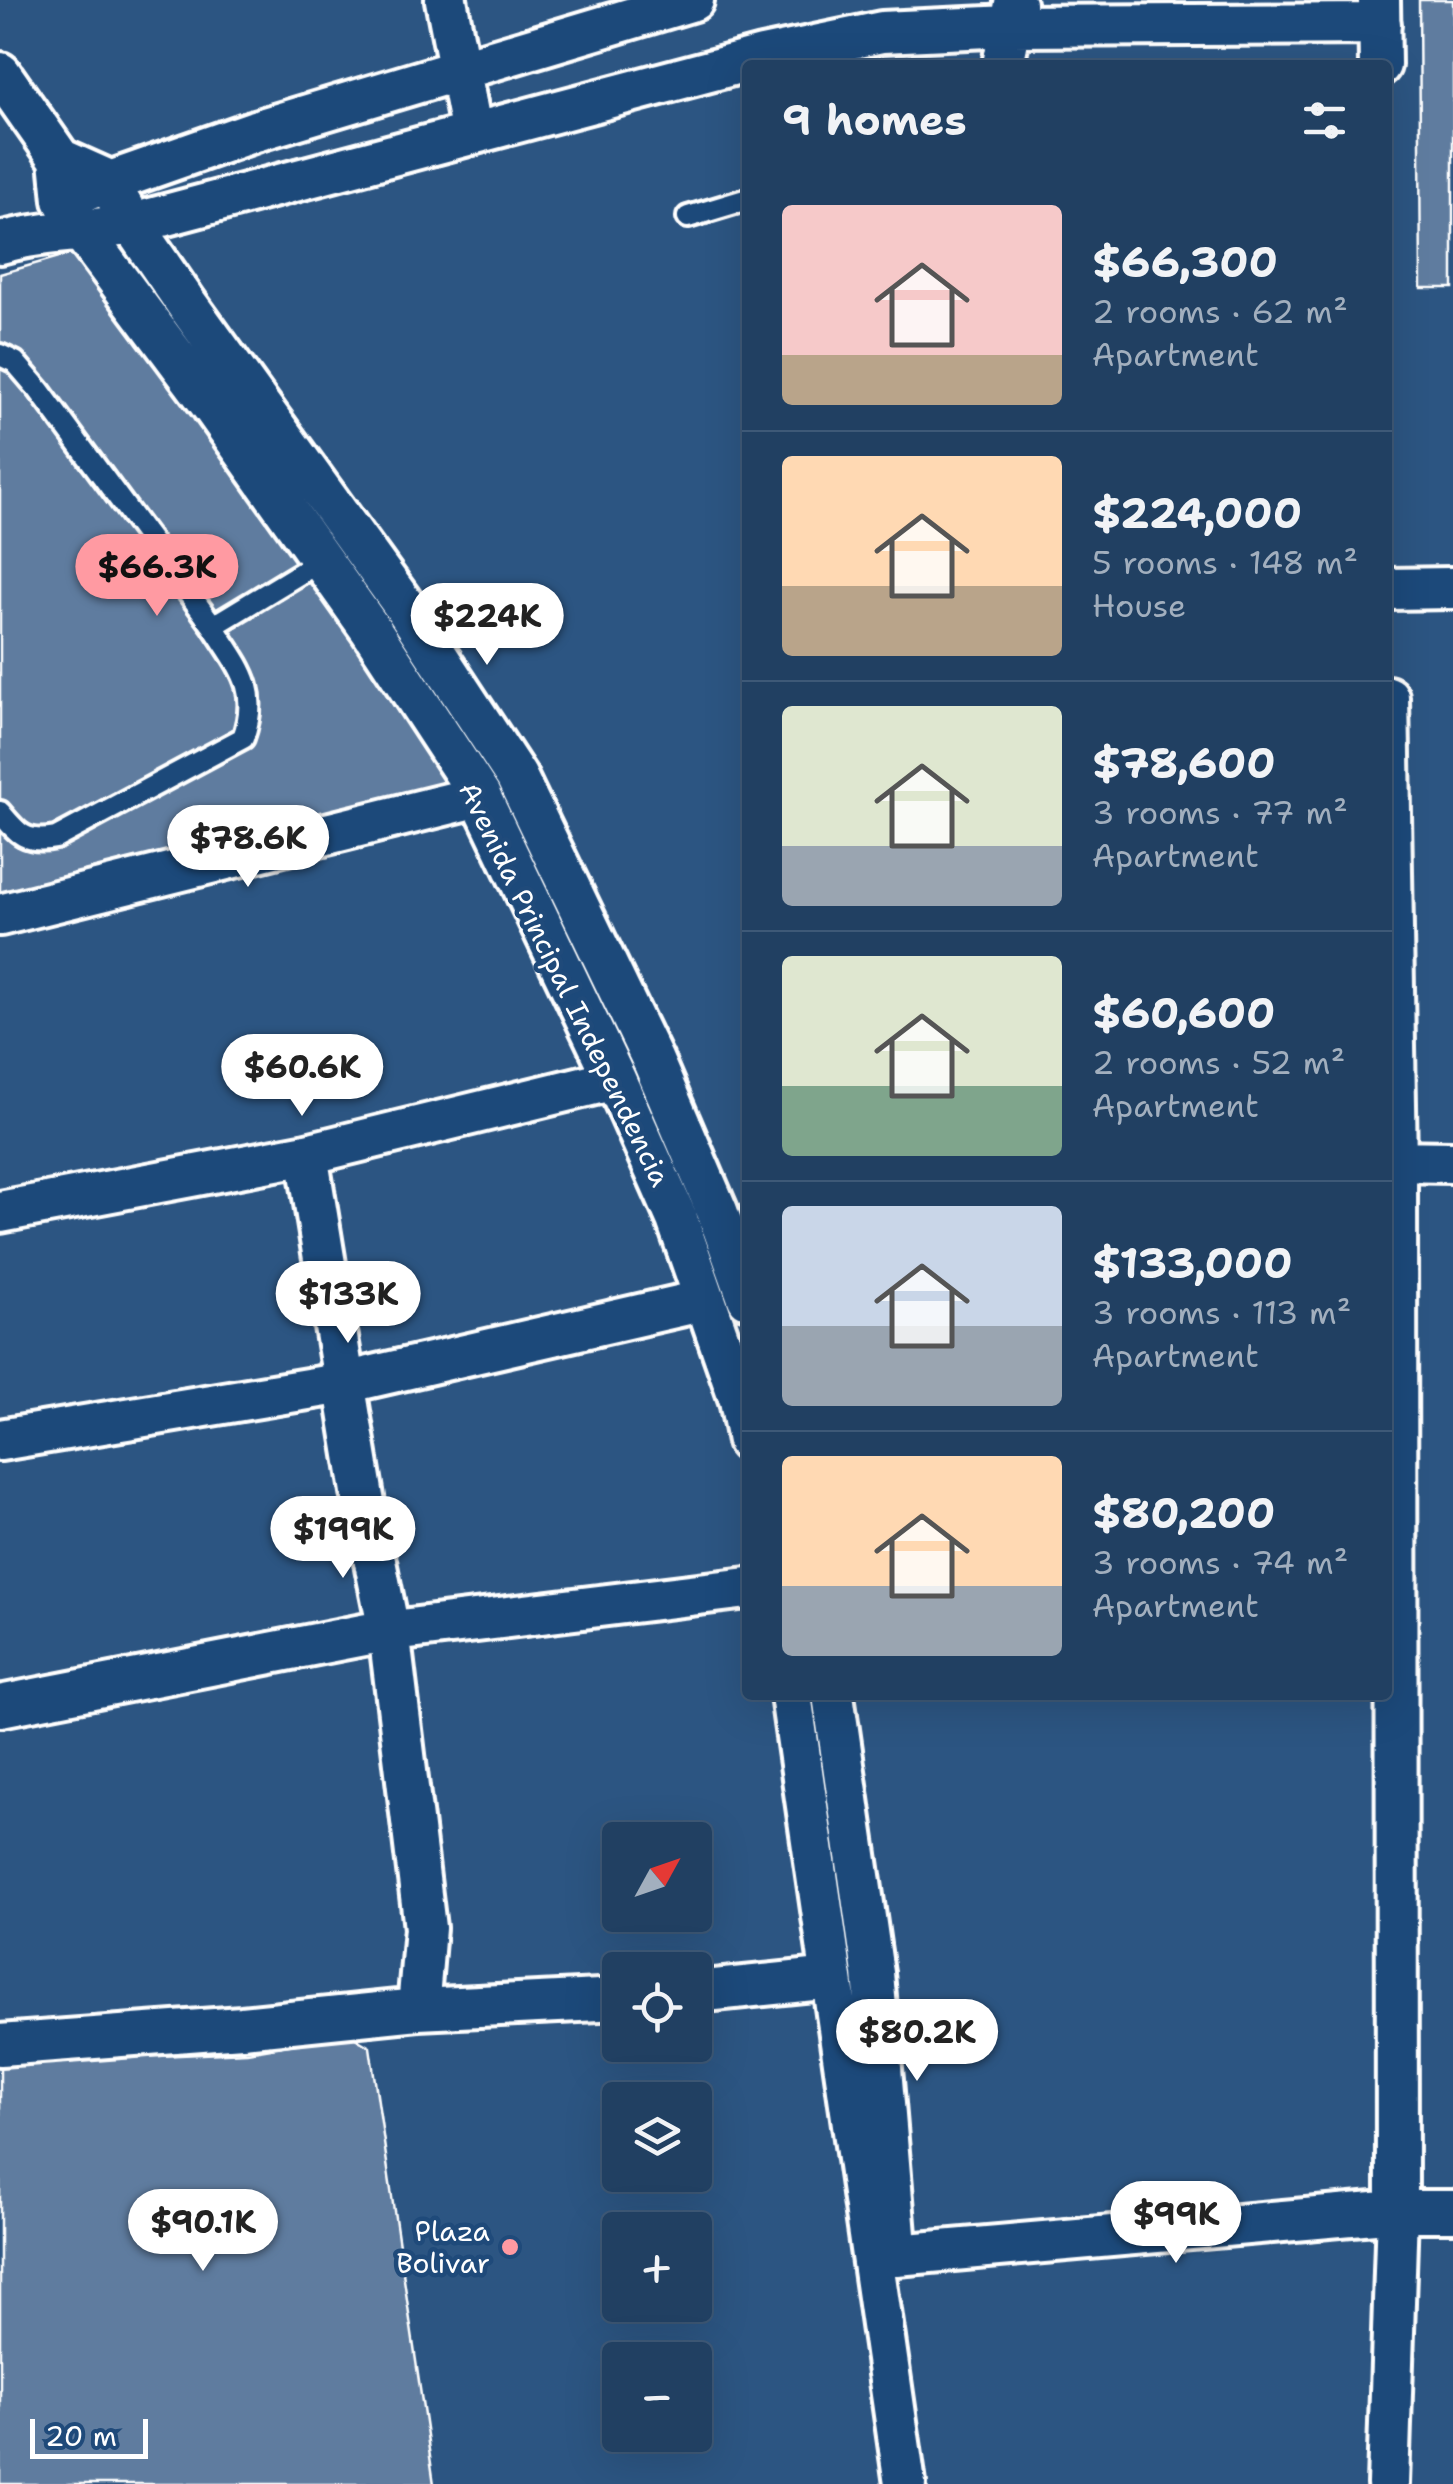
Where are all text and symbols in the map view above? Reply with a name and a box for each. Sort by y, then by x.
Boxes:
text: 9 homes [782,92,967,148]
icon: filters [1297,93,1352,148]
text: $66,300 [1092,234,1278,290]
icon: home [862,245,982,365]
text: 2 rooms · 62 m² [1092,290,1348,333]
text: Apartment [1092,333,1259,376]
text: $224,000 [1092,485,1302,541]
icon: home [862,496,982,616]
pin: $66.3K [76,534,238,619]
text: 5 rooms · 148 m² [1092,541,1358,584]
text: $66.3K [97,545,217,588]
pin: $224K [417,583,557,668]
text: House [1092,584,1186,627]
text: $224K [433,594,541,637]
text: $78,600 [1092,735,1276,791]
icon: home [862,746,982,866]
street label: Avenida Principal Independencia [450,775,680,1193]
text: 3 rooms · 77 m² [1092,791,1348,834]
pin: $78.6K [167,805,329,890]
text: $78.6K [189,816,307,859]
text: Apartment [1092,834,1259,877]
text: $60,600 [1092,985,1276,1041]
icon: home [862,996,982,1116]
pin: $60.6K [221,1034,383,1119]
text: 2 rooms · 52 m² [1092,1041,1345,1084]
text: $60.6K [243,1045,361,1088]
text: Apartment [1092,1084,1259,1127]
text: $133,000 [1092,1235,1293,1291]
icon: home [862,1246,982,1366]
pin: $133K [278,1261,418,1346]
text: $133K [298,1272,398,1315]
text: 3 rooms · 113 m² [1092,1291,1351,1334]
text: Apartment [1092,1334,1259,1377]
text: $80,200 [1092,1485,1275,1541]
pin: $199K [273,1496,413,1581]
icon: home [862,1496,982,1616]
text: $199K [292,1507,394,1550]
text: 3 rooms · 74 m² [1092,1541,1348,1584]
text: Apartment [1092,1584,1259,1627]
north arrow [602,1822,712,1932]
map controls [602,1822,712,2452]
button: locate [602,1952,712,2062]
pin: $80.2K [836,1999,998,2084]
text: $80.2K [858,2010,976,2053]
button: layers [602,2082,712,2192]
pin: $99K [1117,2181,1235,2266]
pin: $90.1K [122,2189,284,2274]
text: $99K [1132,2192,1220,2235]
text: $90.1K [150,2200,256,2243]
place label: Plaza Bolivar [396,2212,490,2282]
button: + [602,2212,712,2322]
marker: Plaza Bolivar [499,2236,521,2258]
button: − [602,2342,712,2452]
scale bar [30,2414,148,2458]
text: 20 m [45,2417,117,2455]

